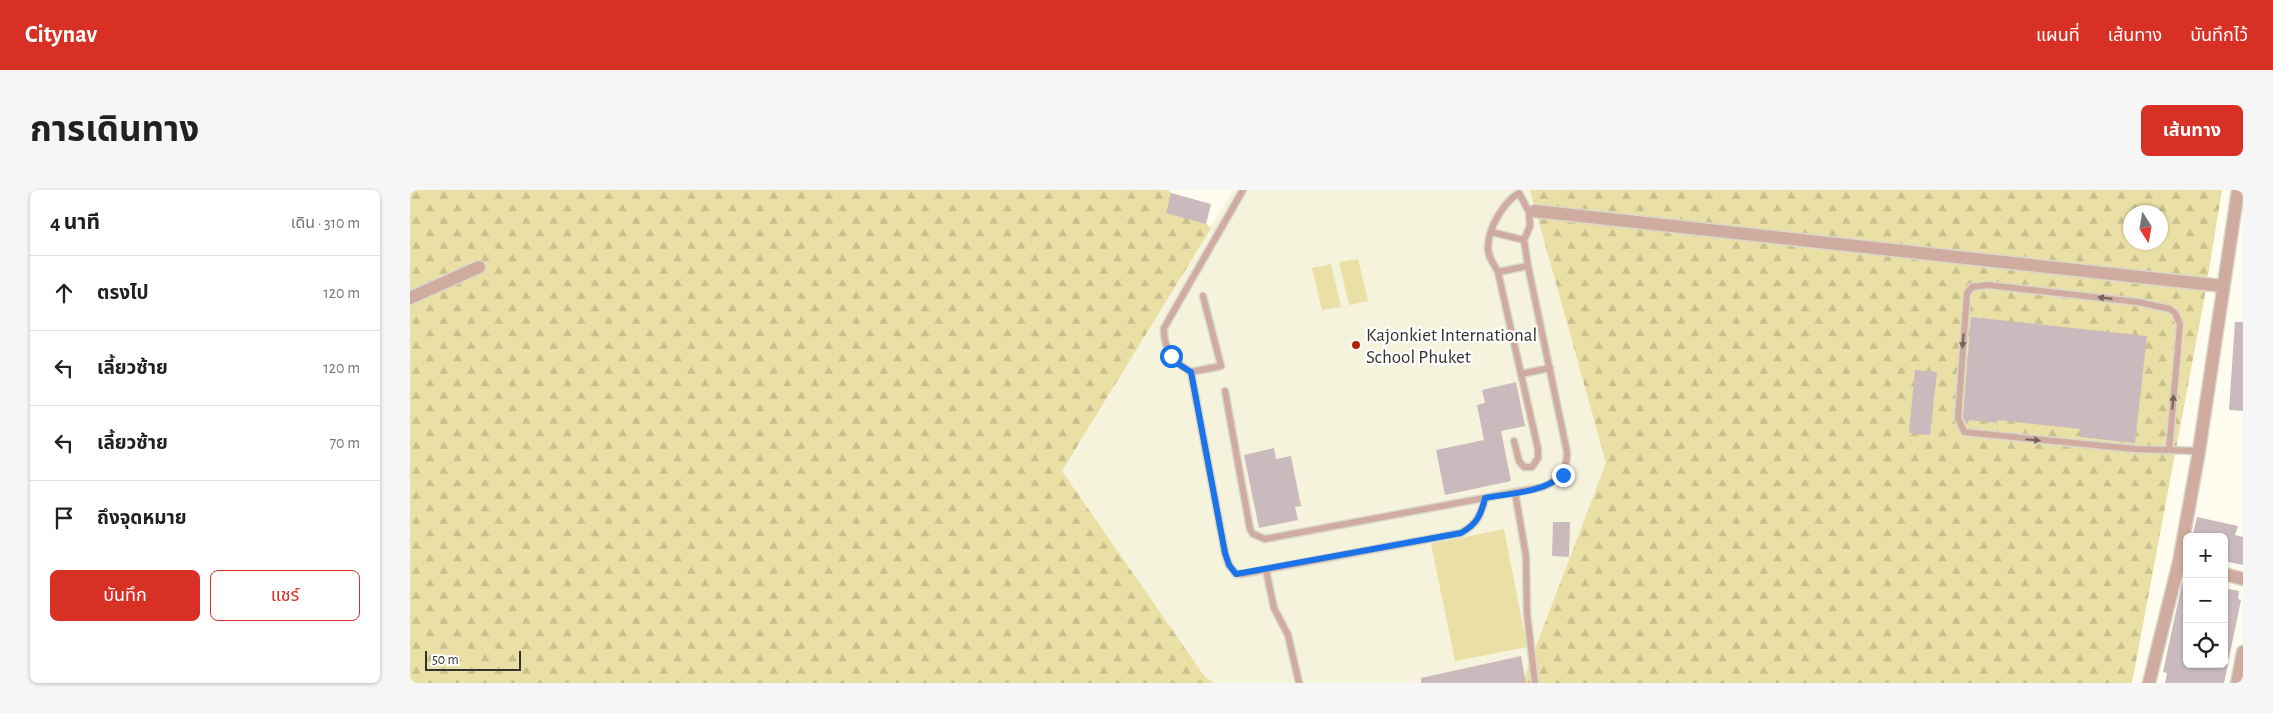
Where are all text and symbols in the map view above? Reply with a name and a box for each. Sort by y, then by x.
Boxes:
text: Citynav [25,23,97,47]
text: แผนที่ [2036,27,2080,45]
text: เส้นทาง [2108,27,2162,45]
text: บันทึกไว้ [2190,27,2248,45]
button: เส้นทาง [2141,105,2243,156]
text: การเดินทาง [30,113,199,148]
north arrow [2123,205,2168,250]
text: 4 นาที [50,212,100,233]
text: เดิน · 310 m [291,215,360,231]
icon: ahead [50,279,78,307]
text: ตรงไป [97,284,149,303]
text: 120 m [323,285,360,301]
one-way arrow [2096,294,2112,302]
place label: Kajonkiet International School Phuket [1366,326,1537,367]
one-way arrow [1959,334,1967,350]
marker: Kajonkiet International School Phuket [1350,339,1362,351]
route start [1160,345,1183,368]
icon: left [50,354,78,382]
text: เลี้ยวซ้าย [97,359,168,378]
text: 120 m [323,360,360,376]
one-way arrow [2169,393,2177,409]
icon: left [50,429,78,457]
text: เลี้ยวซ้าย [97,434,168,453]
text: 70 m [329,435,360,451]
one-way arrow [2026,436,2042,444]
route end [1552,464,1575,487]
icon: arrive [50,504,78,532]
text: ถึงจุดหมาย [97,509,187,528]
map controls [2183,533,2228,668]
button: + [2183,533,2228,578]
button: บันทึก [50,570,200,621]
button: แชร์ [210,570,360,621]
button: − [2183,578,2228,623]
button: locate [2183,623,2228,668]
scale bar [425,648,521,671]
text: 50 m [432,653,459,667]

